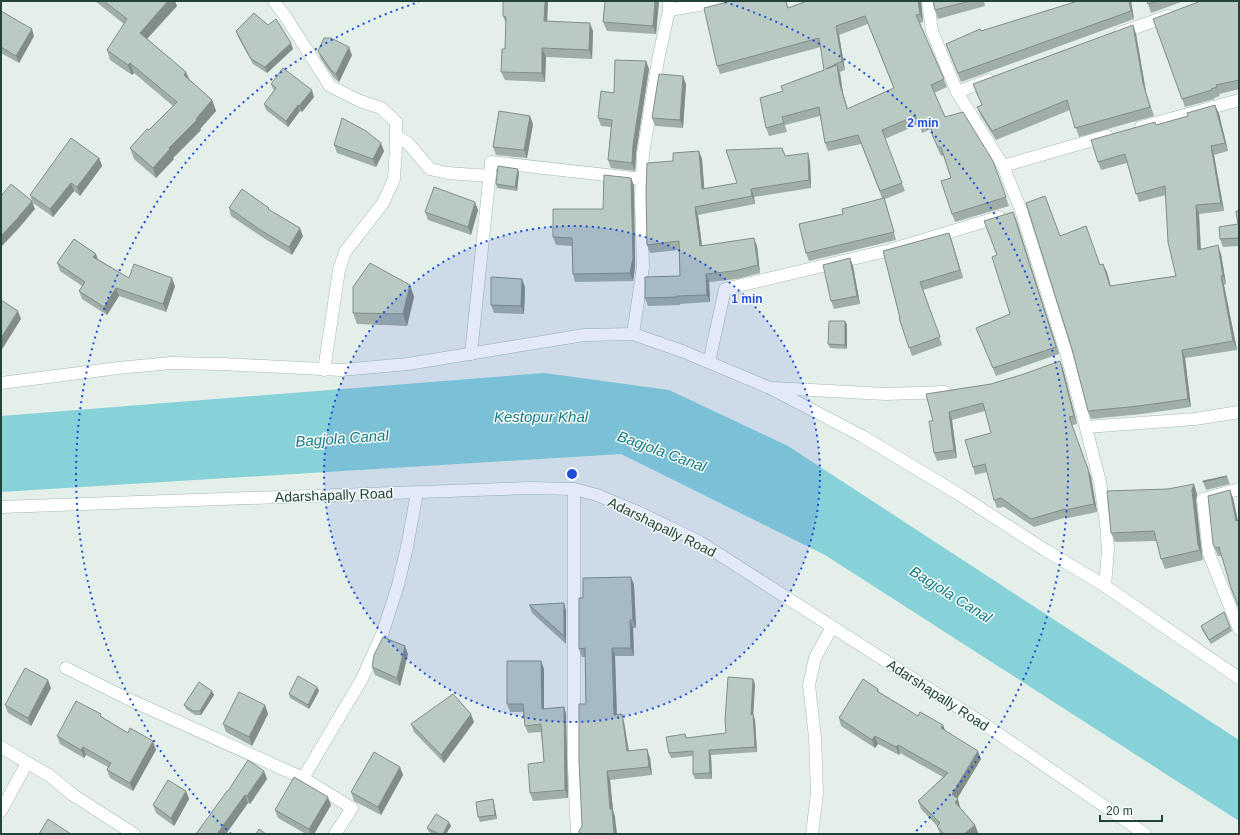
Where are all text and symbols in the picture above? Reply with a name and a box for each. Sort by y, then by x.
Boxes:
text: 2 min [907,116,939,130]
text: 1 min [731,292,763,306]
water label: Kestopur Khal [494,408,589,425]
water label: Bagjola Canal [295,426,390,450]
water label: Bagjola Canal [615,427,709,475]
centre of rings [565,467,579,481]
street label: Adarshapally Road [275,485,393,505]
street label: Adarshapally Road [605,494,719,560]
water label: Bagjola Canal [907,562,996,626]
street label: Adarshapally Road [884,656,992,734]
scale bar [1100,797,1162,823]
text: 20 m [1106,804,1133,818]

